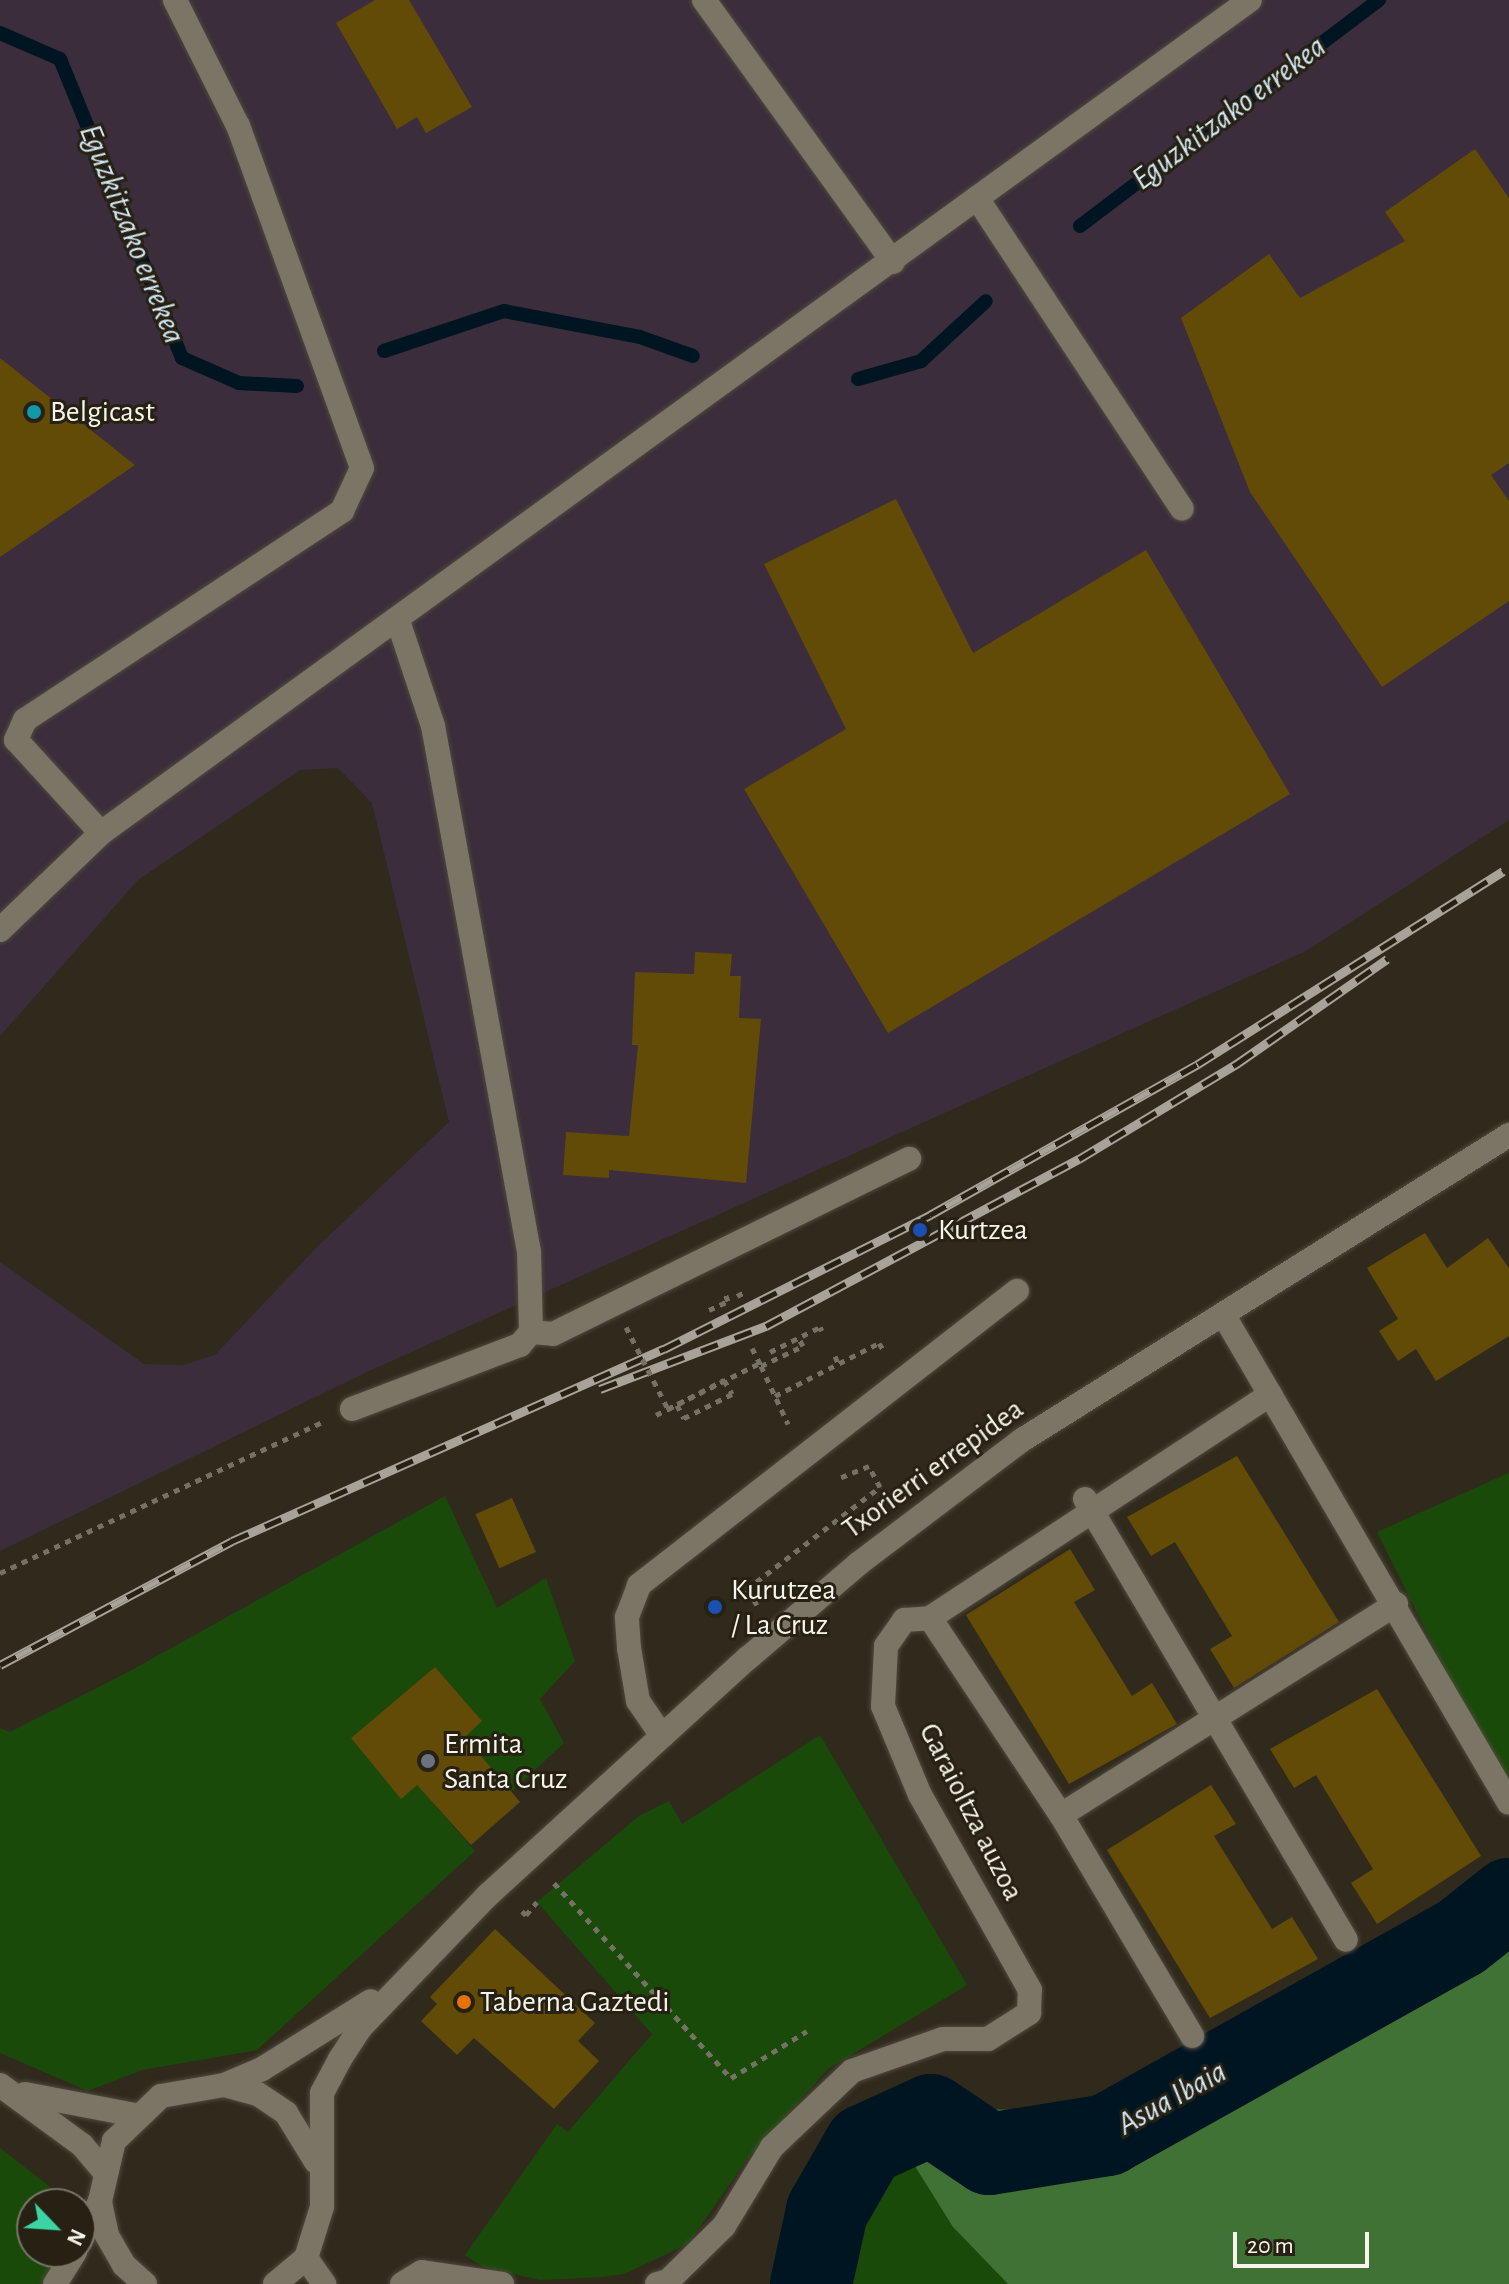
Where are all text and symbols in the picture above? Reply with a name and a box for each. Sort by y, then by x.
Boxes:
water label: Eguzkitzako errekea [1124,28,1334,198]
water label: Eguzkitzako errekea [71,119,193,349]
place label: Belgicast [50,394,155,430]
marker: Belgicast [25,403,43,421]
place label: Kurtzea [938,1212,1028,1248]
marker: Kurtzea [909,1219,931,1241]
street label: Txorierri errepidea [835,1391,1031,1547]
place label: Kurutzea / La Cruz [731,1572,836,1642]
marker: Kurutzea / La Cruz [706,1598,724,1616]
street label: Garaioltza auzoa [911,1717,1031,1907]
place label: Ermita Santa Cruz [444,1726,567,1796]
marker: Ermita Santa Cruz [419,1752,437,1770]
place label: Taberna Gaztedi [480,1984,670,2020]
marker: Taberna Gaztedi [455,1993,473,2011]
water label: Asua Ibaia [1111,2052,1233,2144]
north arrow [16,2188,96,2268]
scale bar [1237,2216,1373,2266]
text: N [63,2226,89,2249]
text: 20 m [1247,2234,1294,2258]

